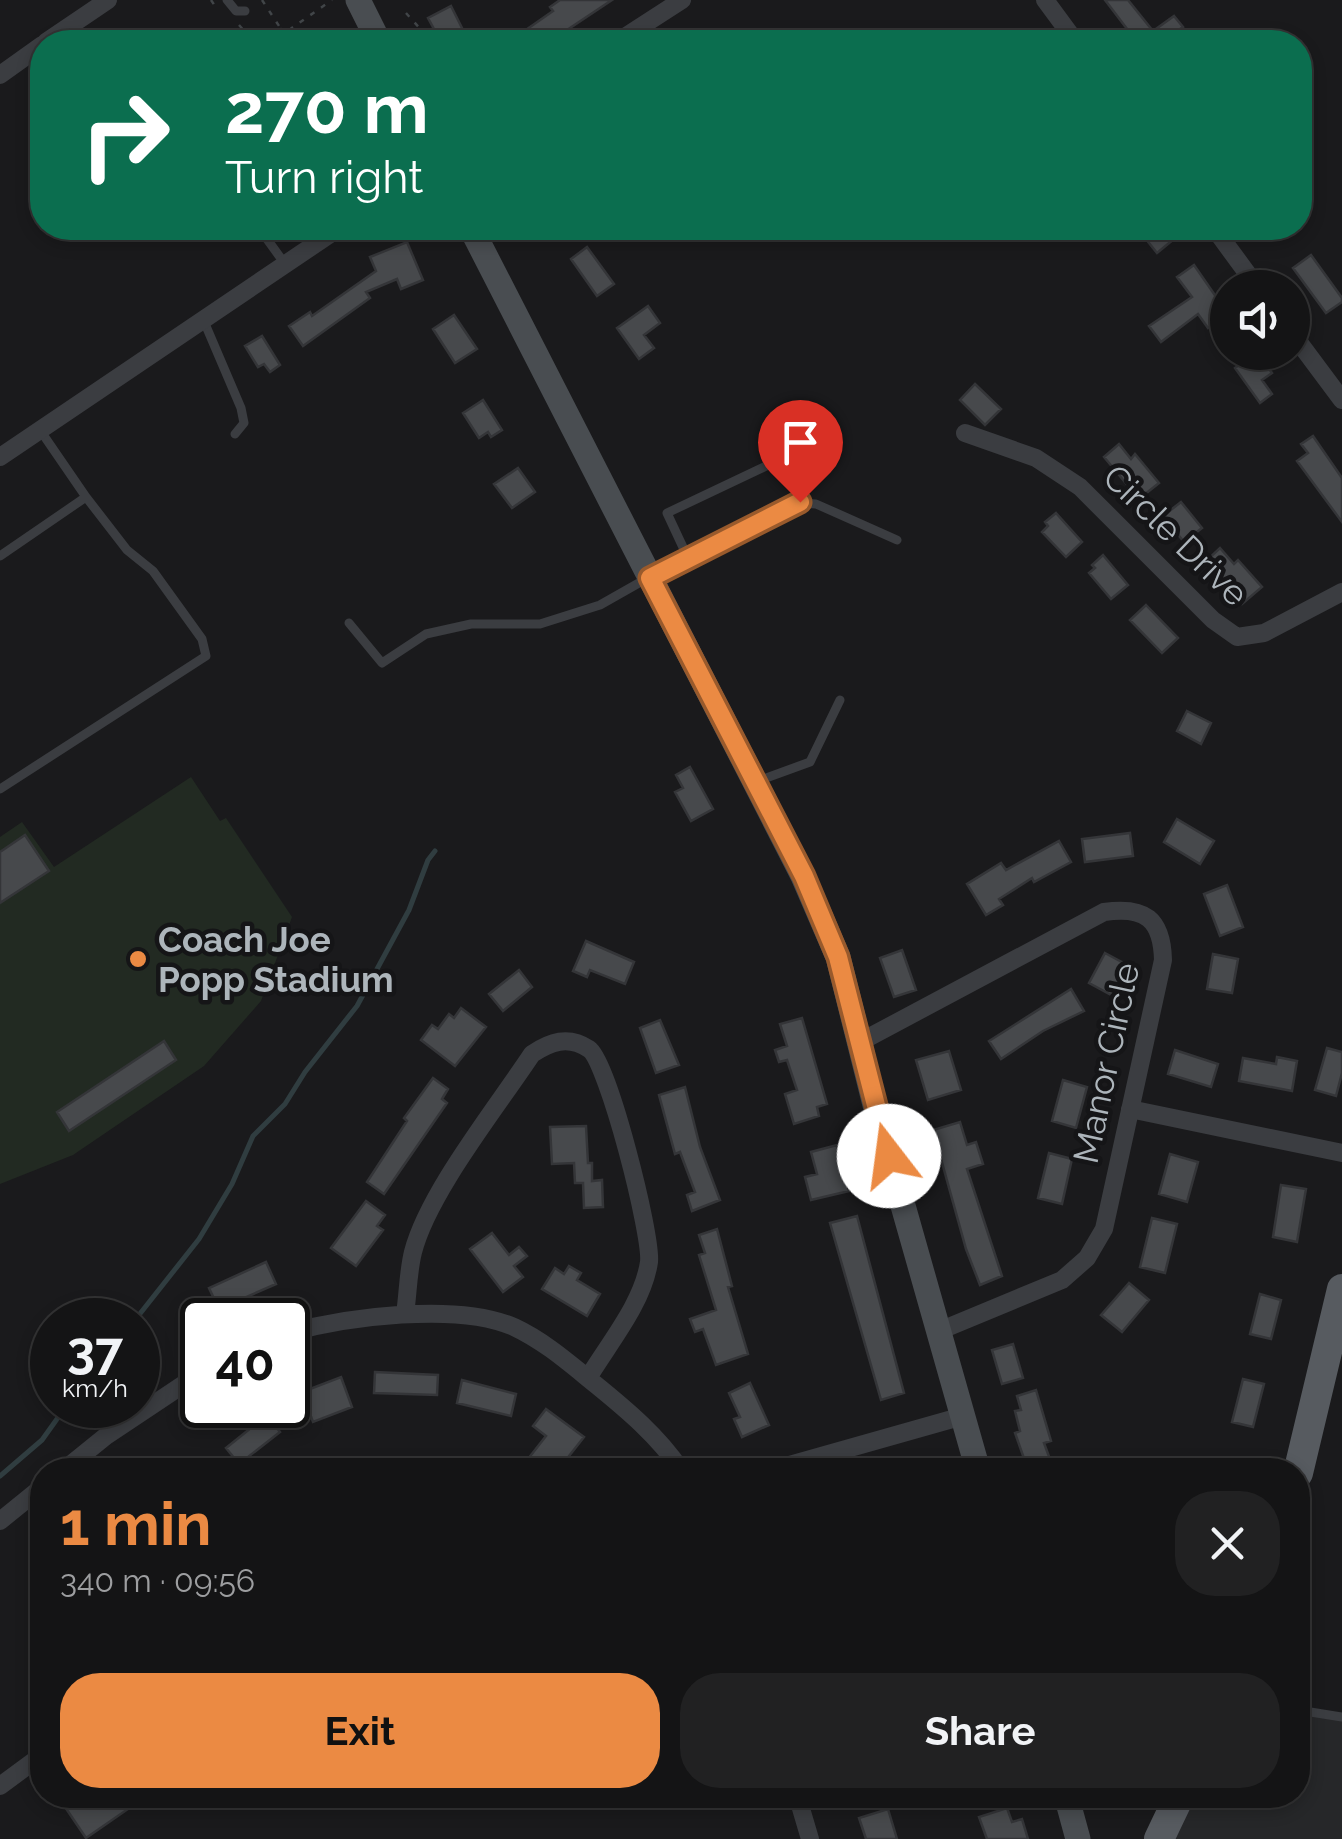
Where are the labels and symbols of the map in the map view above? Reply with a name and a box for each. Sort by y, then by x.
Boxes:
pin [758,400,843,503]
street label: Circle Drive [1095,456,1257,614]
place label: Coach Joe Popp Stadium [158,919,394,1000]
marker: Coach Joe Popp Stadium [127,948,149,970]
street label: Manor Circle [1065,959,1147,1167]
position arrow [837,1104,941,1208]
speed limit sign: 40 [180,1298,310,1428]

